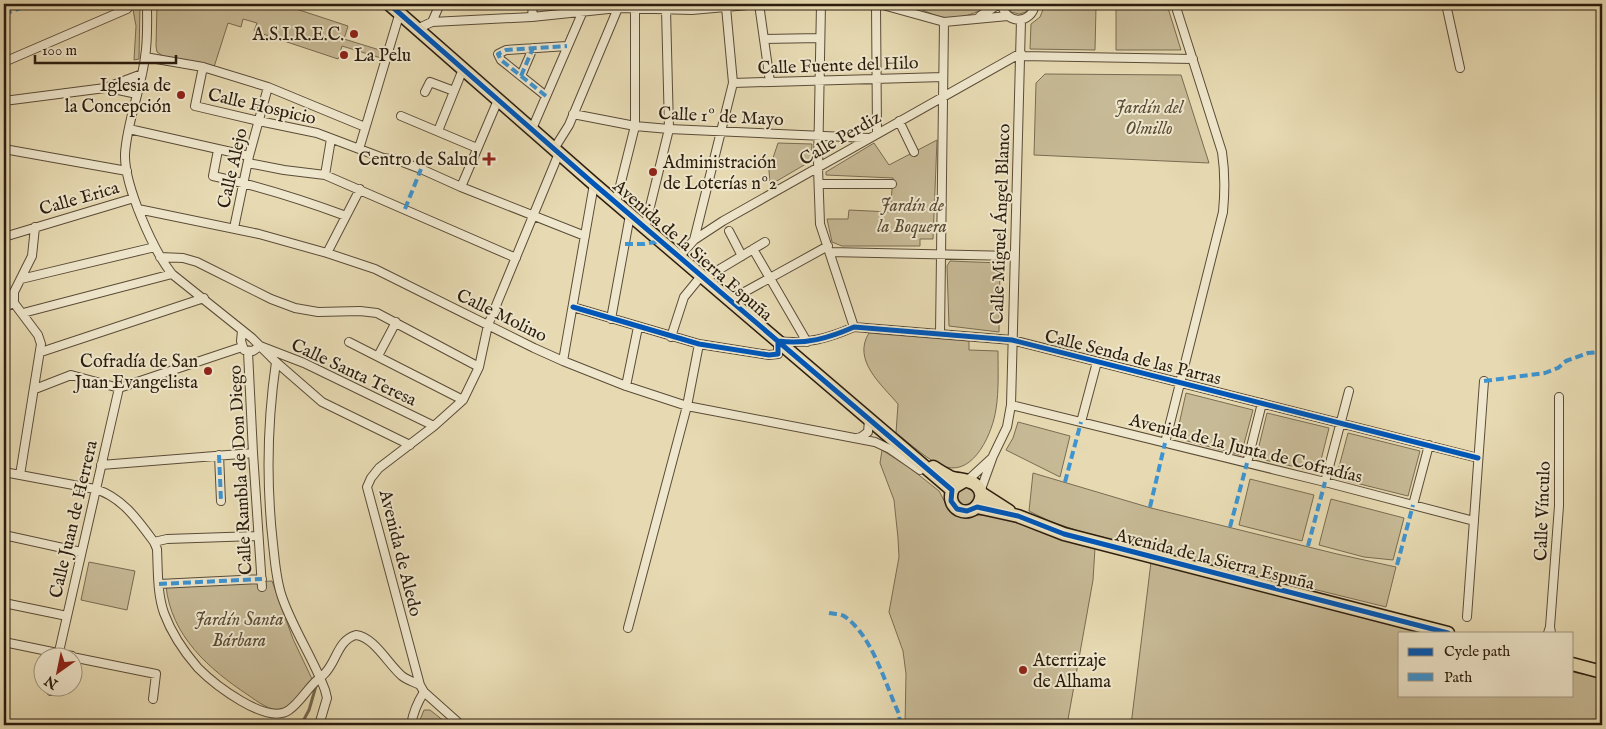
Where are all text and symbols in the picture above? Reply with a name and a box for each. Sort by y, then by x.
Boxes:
place label: A.S.I.R.E.C. [252,24,344,47]
marker: A.S.I.R.E.C. [348,28,360,40]
scale bar [35,32,176,64]
text: 100 m [42,41,78,60]
place label: La Pelu [354,45,411,68]
marker: La Pelu [338,49,350,61]
street label: Calle Fuente del Hilo [757,52,919,81]
place label: Iglesia de la Concepción [65,75,171,119]
street label: Calle Hospicio [205,84,318,131]
marker: Iglesia de la Concepción [175,89,187,101]
park label: Jardín del Olmillo [1115,97,1185,141]
street label: Calle 1º de Mayo [658,103,784,132]
street label: Calle Perdiz [796,107,886,172]
street label: Calle Miguel Ángel Blanco [985,123,1017,325]
street label: Calle Alejo [213,126,254,211]
place label: Centro de Salud [358,149,478,172]
marker: Centro de Salud [482,152,496,166]
place label: Administración de Loterías nº2 [662,152,777,196]
marker: Administración de Loterías nº2 [647,166,659,178]
street label: Avenida de la Sierra Espuña [607,175,777,327]
street label: Calle Erica [37,177,122,222]
park label: Jardín de la Boquera [877,195,947,239]
street label: Calle Molino [452,285,551,348]
street label: Calle Senda de las Parras [1042,325,1223,392]
street label: Calle Santa Teresa [287,334,420,413]
place label: Cofradía de San Juan Evangelista [73,351,198,395]
street label: Calle Rambla de Don Diego [224,364,258,576]
marker: Cofradía de San Juan Evangelista [202,365,214,377]
street label: Avenida de la Junta de Cofradías [1126,409,1365,490]
street label: Calle Juan de Herrera [45,438,104,600]
street label: Calle Vínculo [1530,460,1557,561]
street label: Avenida de Aledo [372,487,426,619]
street label: Avenida de la Sierra Espuña [1112,524,1317,596]
park label: Jardín Santa Bárbara [194,609,284,653]
legend [1398,632,1574,696]
text: Cycle path [1444,642,1510,661]
north arrow [32,646,82,696]
place label: Aterrizaje de Alhama [1032,650,1111,694]
marker: Aterrizaje de Alhama [1017,664,1029,676]
text: Path [1444,668,1472,687]
text: N [41,671,62,693]

